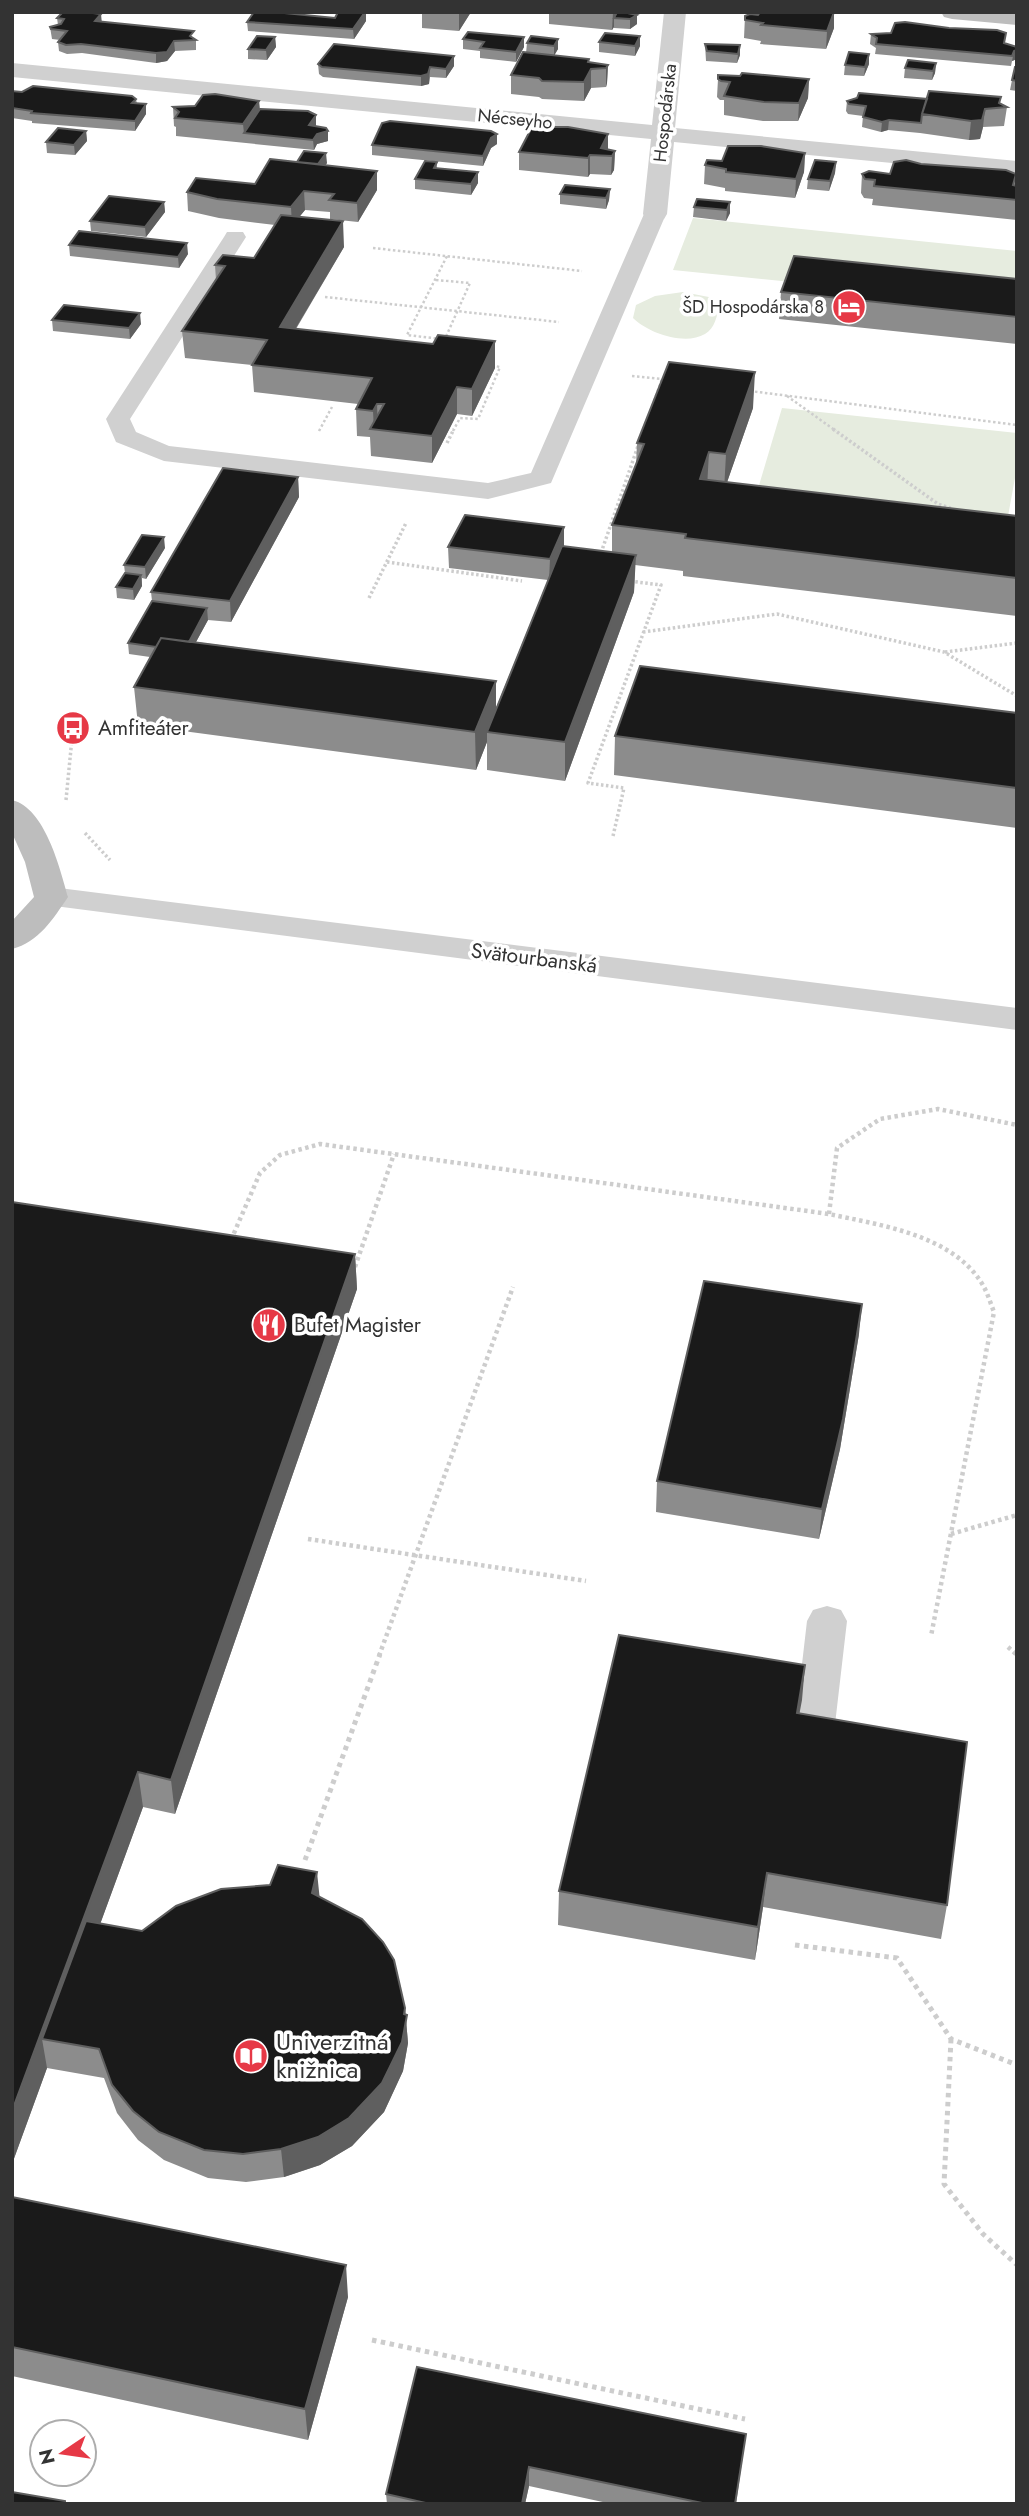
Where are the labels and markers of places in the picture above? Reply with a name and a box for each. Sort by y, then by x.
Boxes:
hotel icon: ŠD Hospodárska 8 [830,288,868,326]
place label: ŠD Hospodárska 8 [682,294,824,320]
bus stop icon: Amfiteáter [54,709,92,747]
place label: Amfiteáter [98,713,190,743]
restaurant icon: Bufet Magister [250,1306,288,1344]
place label: Bufet Magister [294,1310,422,1340]
place label: Univerzitná knižnica [276,2024,389,2087]
library icon: Univerzitná knižnica [232,2037,270,2075]

